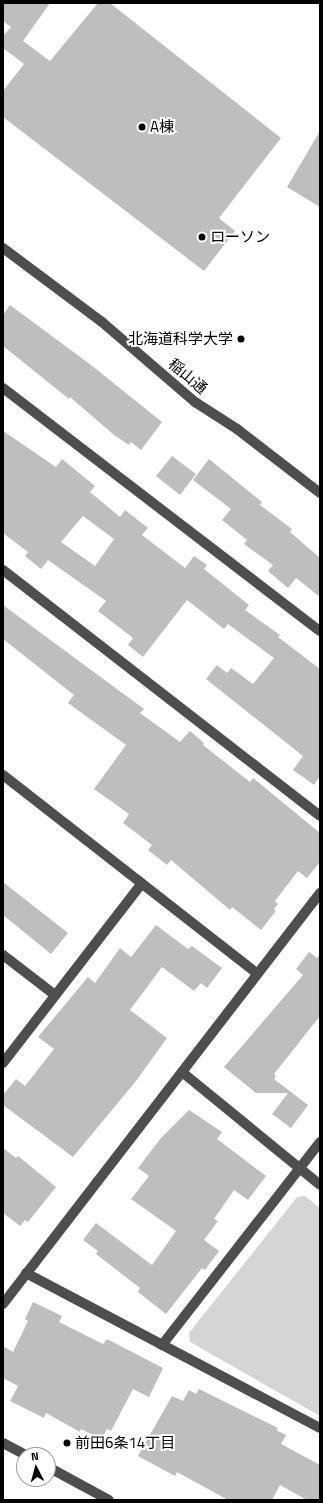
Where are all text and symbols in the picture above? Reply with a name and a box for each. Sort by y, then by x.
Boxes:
place label: A棟 [150,118,174,136]
marker: A棟 [137,122,147,132]
place label: ローソン [210,228,270,246]
marker: ローソン [197,232,207,242]
place label: 北海道科学大学 [128,330,233,348]
marker: 北海道科学大学 [236,334,246,344]
street label: 稲山通 [165,355,211,397]
place label: 前田6条14丁目 [75,1434,175,1452]
marker: 前田6条14丁目 [62,1438,72,1448]
north arrow [16,1447,56,1487]
text: N [30,1448,39,1464]

